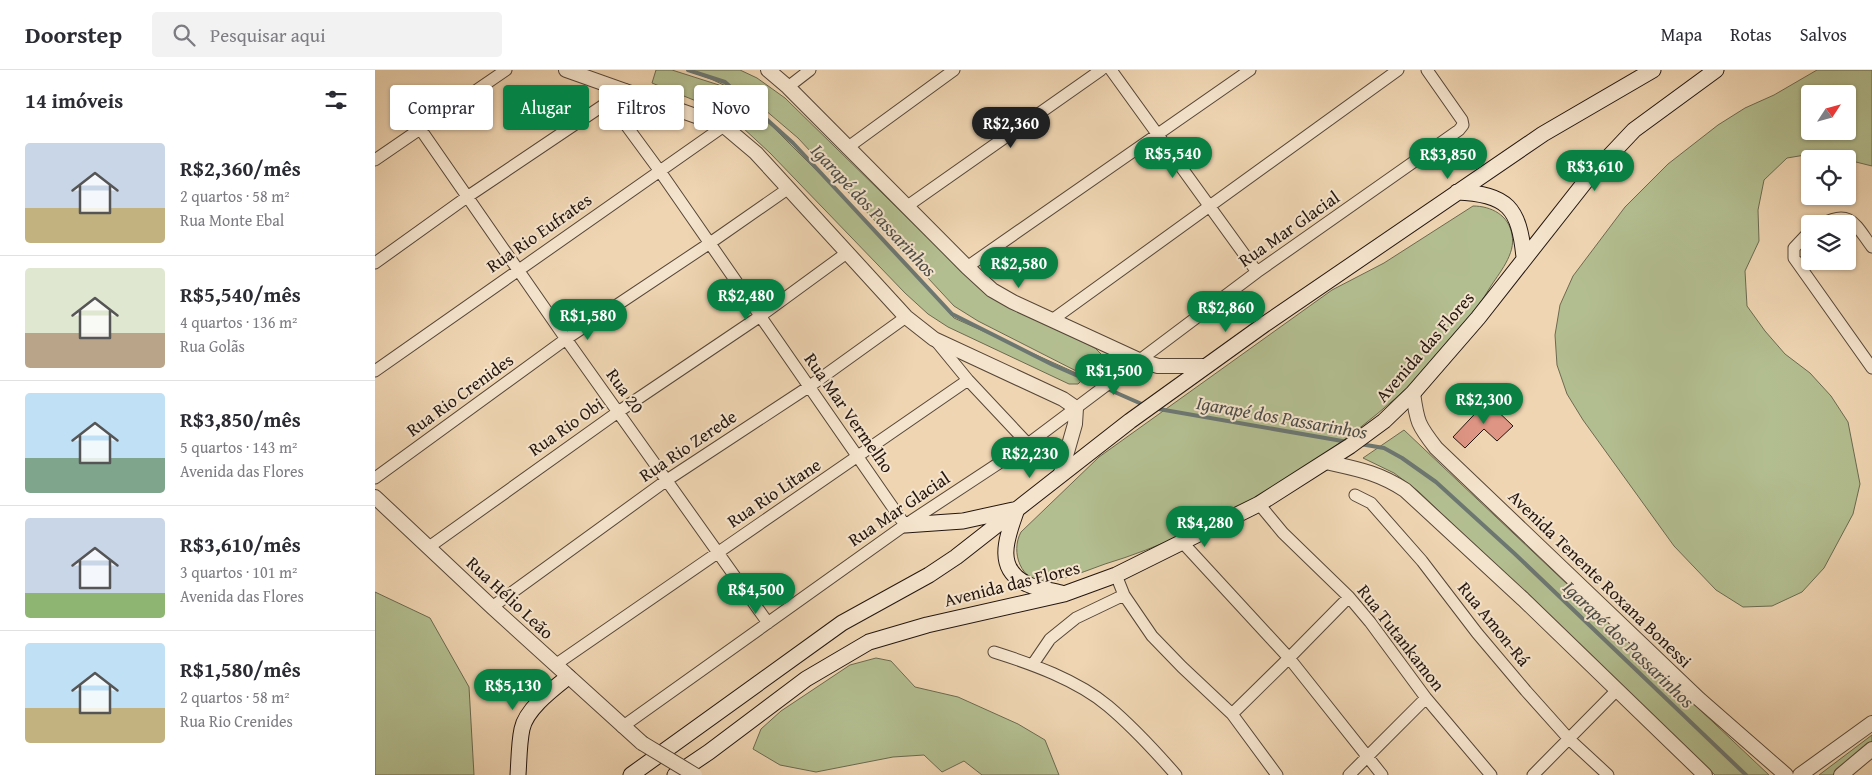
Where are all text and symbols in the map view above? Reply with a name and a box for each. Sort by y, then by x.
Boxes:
search box [152,12,502,57]
text: Doorstep [25,17,122,52]
icon: search [170,21,198,49]
text: Pesquisar aqui [210,21,325,49]
text: Mapa [1661,21,1702,48]
text: Rotas [1730,21,1772,48]
text: Salvos [1800,21,1847,48]
text: 14 imóveis [25,85,123,116]
chip: Comprar [390,85,493,130]
chip: Alugar [503,85,589,130]
chip: Filtros [599,85,684,130]
chip: Novo [694,85,768,130]
north arrow [1801,85,1856,140]
map controls [1801,85,1856,270]
icon: filters [322,86,350,114]
pin: R$2,360 [965,106,1057,149]
text: R$2,360 [983,111,1039,135]
pin: R$5,540 [1127,136,1219,179]
water label: Igarapé dos Passarinhos [805,137,943,283]
pin: R$3,850 [1402,138,1494,180]
text: R$5,540 [1145,141,1201,165]
text: R$3,850 [1420,142,1476,166]
pin: R$3,610 [1549,150,1641,192]
button: locate [1801,150,1856,205]
text: R$2,360/mês [180,153,301,184]
text: R$3,610 [1567,154,1623,178]
icon: home [65,163,125,223]
text: 2 quartos · 58 m² [180,184,290,208]
street label: Rua Mar Glacial [1233,184,1345,273]
street label: Rua Rio Eufrates [480,186,597,279]
text: Rua Monte Ebal [180,208,284,232]
button: layers [1801,215,1856,270]
pin: R$2,580 [973,246,1065,289]
text: R$2,580 [991,251,1047,275]
pin: R$2,480 [700,278,792,321]
text: R$5,540/mês [180,279,301,310]
text: R$2,480 [718,283,774,307]
street label: Avenida das Flores [1369,285,1480,408]
icon: home [65,288,125,348]
pin: R$2,860 [1180,290,1272,333]
text: R$2,860 [1198,295,1254,319]
pin: R$1,580 [542,298,634,341]
text: R$1,580 [560,303,616,327]
text: 4 quartos · 136 m² [180,310,297,334]
text: Rua Golãs [180,334,245,358]
street label: Rua Rio Crenides [400,346,519,443]
street label: Rua Mar Vermelho [798,347,901,478]
pin: R$1,500 [1068,354,1160,396]
text: R$1,500 [1086,358,1142,382]
street label: Rua 20 [600,363,651,419]
pin: R$2,300 [1438,382,1530,425]
text: R$2,300 [1456,387,1512,411]
water label: Igarapé dos Passarinhos [1194,388,1370,446]
street label: Rua Rio Obi [523,391,609,462]
street label: Rua Rio Zerede [633,403,742,488]
text: R$3,850/mês [180,404,301,435]
icon: home [65,413,125,473]
text: 5 quartos · 143 m² [180,435,297,459]
pin: R$2,230 [984,436,1076,479]
text: R$2,230 [1002,441,1058,465]
street label: Rua Rio Litane [721,451,826,534]
text: Avenida das Flores [180,459,304,483]
street label: Rua Mar Glacial [842,464,955,553]
street label: Avenida Tenente Roxana Bonessi [1502,483,1698,674]
pin: R$4,280 [1159,506,1251,548]
text: R$4,280 [1177,510,1233,534]
text: R$3,610/mês [180,529,301,560]
icon: home [65,538,125,598]
street label: Rua Hélio Leão [460,550,560,645]
street label: Avenida das Flores [941,554,1083,613]
text: 3 quartos · 101 m² [180,560,297,584]
pin: R$4,500 [710,572,802,615]
water label: Igarapé dos Passarinhos [1557,574,1701,714]
street label: Rua Amon-Rá [1452,575,1537,672]
text: R$4,500 [728,577,784,601]
street label: Rua Tutankamon [1351,579,1452,697]
text: Avenida das Flores [180,584,304,608]
text: R$1,580/mês [180,654,301,685]
icon: home [65,663,125,723]
pin: R$5,130 [467,668,559,711]
text: R$5,130 [485,673,541,697]
text: 2 quartos · 58 m² [180,685,290,709]
text: Rua Rio Crenides [180,709,293,733]

